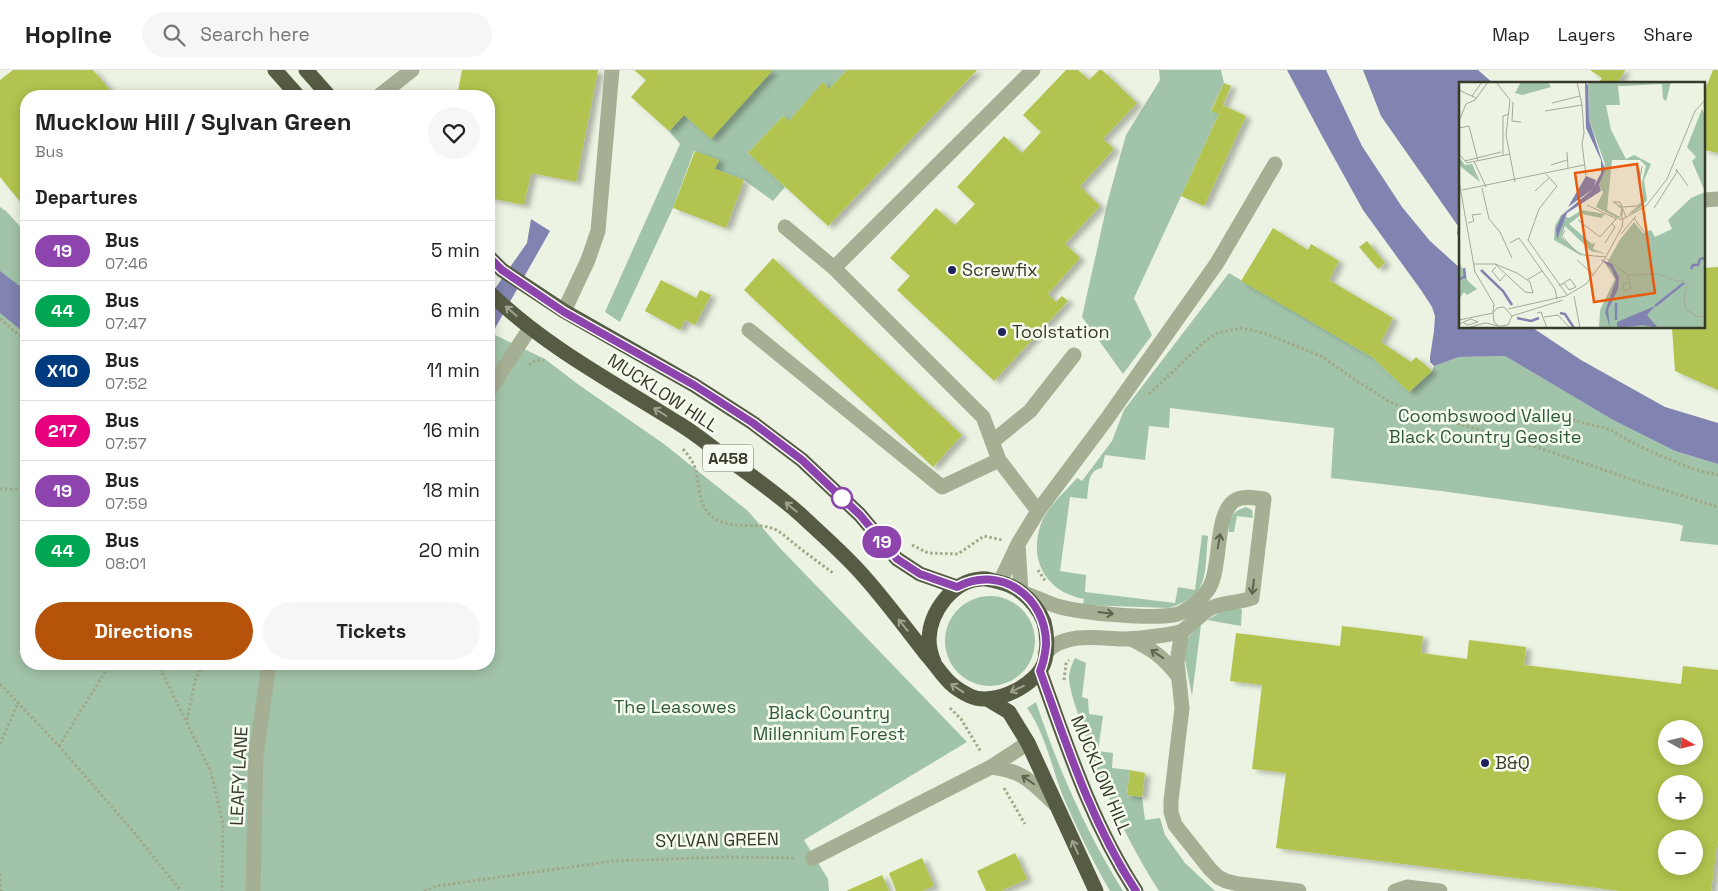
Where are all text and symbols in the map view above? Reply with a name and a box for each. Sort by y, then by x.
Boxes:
search box [142,12,492,57]
text: Hopline [25,19,112,50]
icon: search [160,21,188,49]
text: Search here [200,22,310,47]
text: Map [1492,23,1530,46]
text: Layers [1558,23,1615,46]
text: Share [1643,23,1693,46]
inset map [1459,82,1706,329]
text: Mucklow Hill / Sylvan Green [35,106,352,137]
button: heart [428,107,480,159]
text: Bus [35,141,64,162]
text: Departures [35,185,138,210]
text: Bus [105,228,139,253]
text: 5 min [431,238,480,263]
text: 19 [53,239,72,262]
text: 07:46 [105,253,148,274]
place label: Screwfix [962,258,1038,281]
marker: Screwfix [946,264,958,276]
text: Bus [105,288,139,313]
text: 6 min [431,298,480,323]
text: 44 [51,299,74,322]
one-way arrow [504,306,517,317]
text: 07:47 [105,313,147,334]
place label: Toolstation [1012,320,1110,343]
marker: Toolstation [996,326,1008,338]
text: Bus [105,348,139,373]
street label: MUCKLOW HILL [604,348,723,437]
text: 11 min [427,358,480,383]
text: X10 [47,359,78,382]
text: 07:52 [105,373,147,394]
park label: Coombswood Valley Black Country Geosite [1389,404,1581,448]
one-way arrow [653,406,667,416]
text: Bus [105,408,139,433]
text: 16 min [423,418,480,443]
text: 217 [48,419,77,442]
text: 07:57 [105,433,146,454]
road number: A458 [703,444,753,472]
text: Bus [105,468,139,493]
text: 18 min [423,478,480,503]
text: 19 [53,479,72,502]
unlabelled marker [831,487,853,509]
text: 07:59 [105,493,147,514]
one-way arrow [785,502,798,513]
line badge: 19 [860,526,904,558]
text: Bus [105,528,139,553]
text: 19 [872,530,892,553]
one-way arrow [1215,533,1225,549]
text: 20 min [419,538,480,563]
text: 44 [51,539,74,562]
text: 08:01 [105,553,146,574]
one-way arrow [1248,579,1258,595]
button: Directions [35,602,253,660]
button: Tickets [263,602,480,660]
one-way arrow [1097,608,1113,618]
one-way arrow [897,619,908,632]
one-way arrow [1150,649,1164,659]
one-way arrow [950,683,964,693]
one-way arrow [1010,685,1025,695]
park label: The Leasowes [614,695,736,718]
park label: Black Country Millennium Forest [753,701,905,745]
street label: MUCKLOW HILL [1066,712,1137,838]
north arrow [1658,720,1702,765]
map controls [1658,720,1703,875]
street label: LEAFY LANE [224,726,253,826]
place label: B&Q [1495,751,1530,774]
marker: B&Q [1479,757,1491,769]
one-way arrow [1021,775,1035,785]
button: + [1658,775,1703,820]
street label: SYLVAN GREEN [655,827,779,852]
button: − [1658,830,1703,875]
one-way arrow [1070,840,1080,855]

